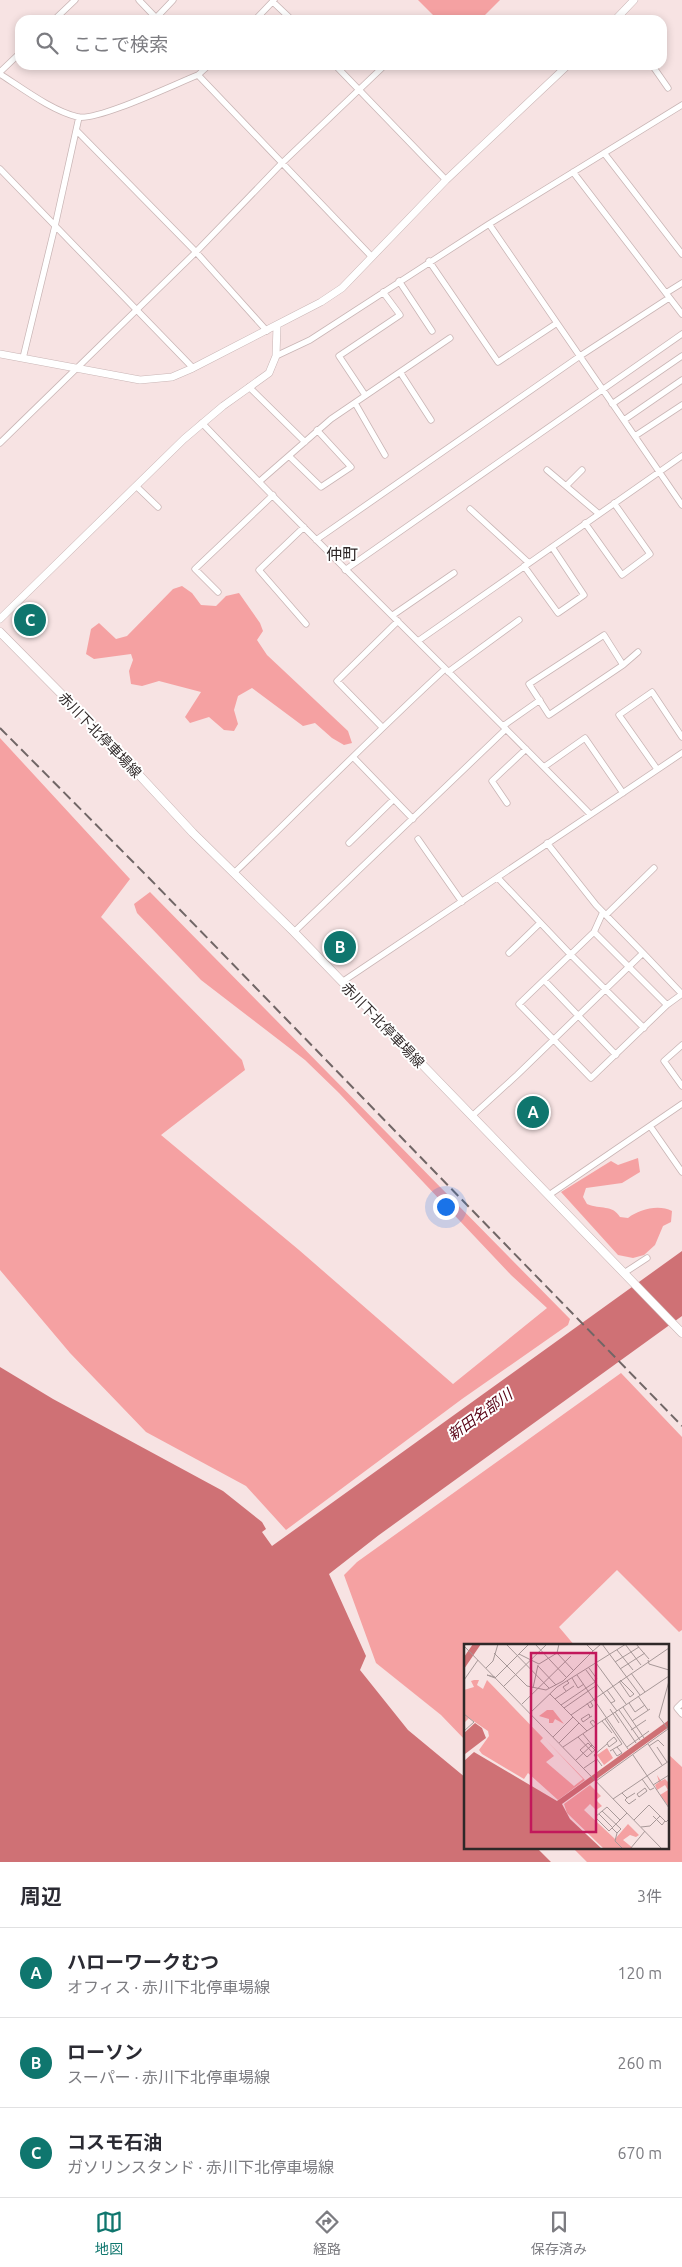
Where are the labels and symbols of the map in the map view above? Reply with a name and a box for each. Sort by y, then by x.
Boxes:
district label: 仲町 [326,545,358,563]
pin: C [14,601,46,639]
street label: 赤川下北停車場線 [55,689,145,781]
pin: B [324,928,356,966]
street label: 赤川下北停車場線 [338,979,428,1071]
pin: A [517,1093,549,1131]
your location [433,1194,459,1220]
water label: 新田名部川 [444,1385,517,1444]
inset map [464,1644,670,1850]

